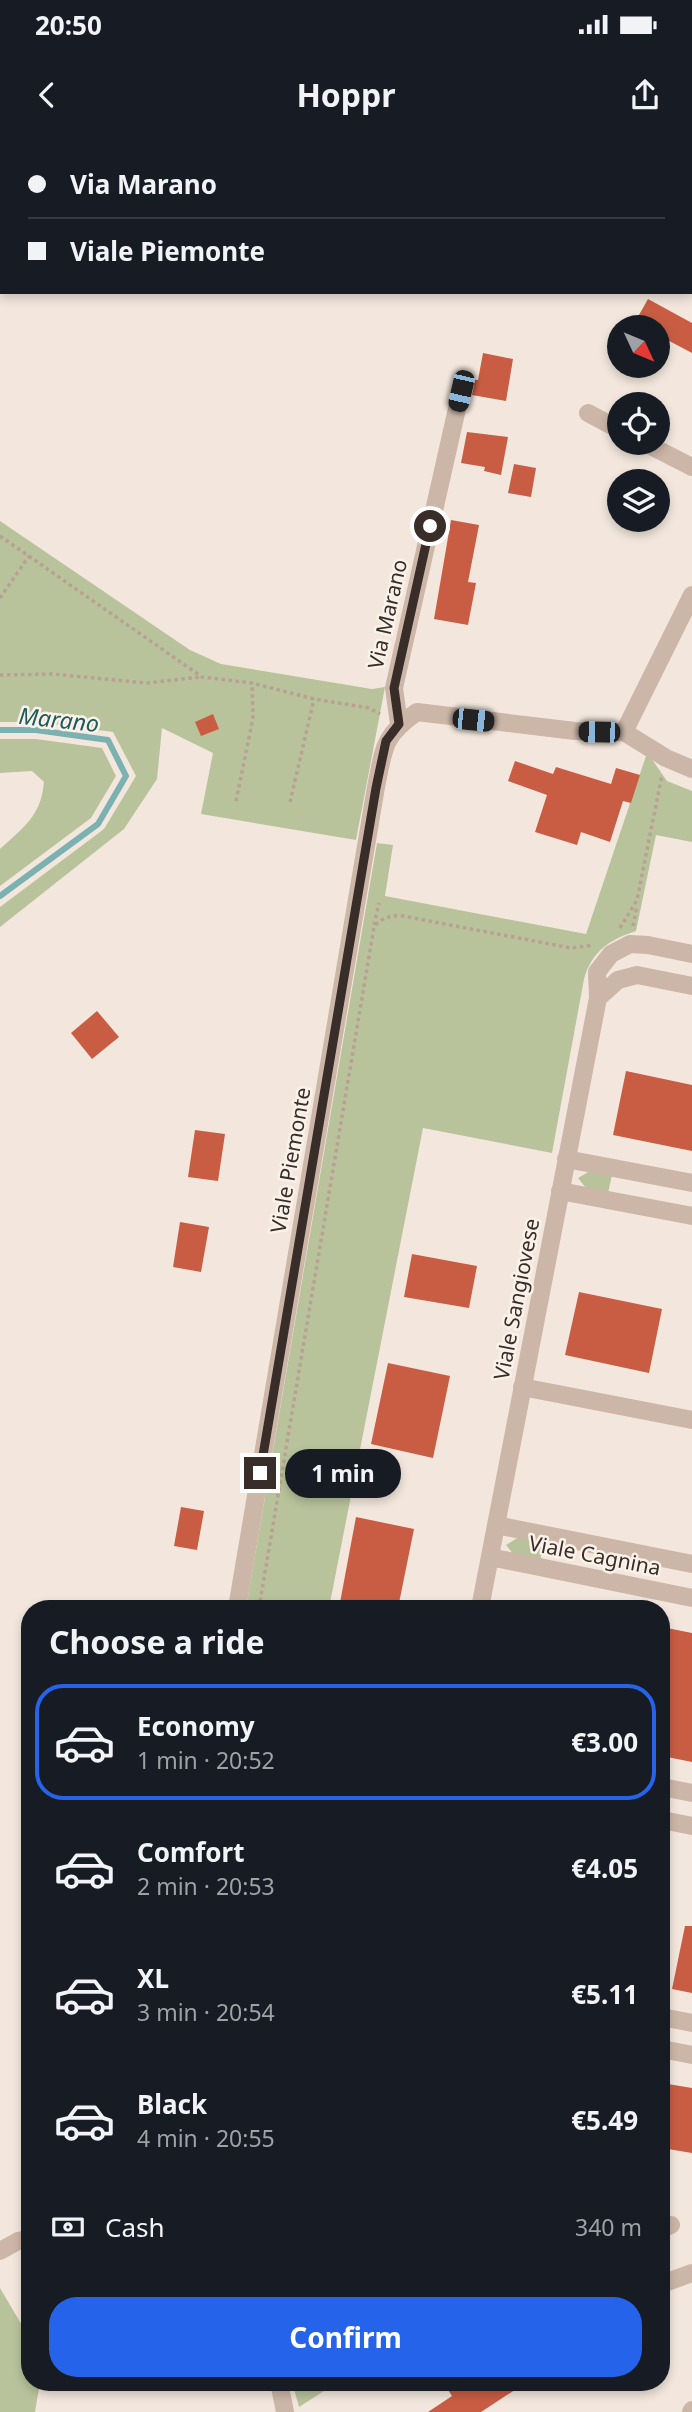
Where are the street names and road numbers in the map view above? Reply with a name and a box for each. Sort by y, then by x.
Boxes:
street label: Via Marano [361,556,413,672]
street label: Viale Piemonte [263,1085,317,1235]
street label: Viale Sangiovese [487,1216,545,1382]
street label: Viale Cagnina [527,1529,663,1581]

